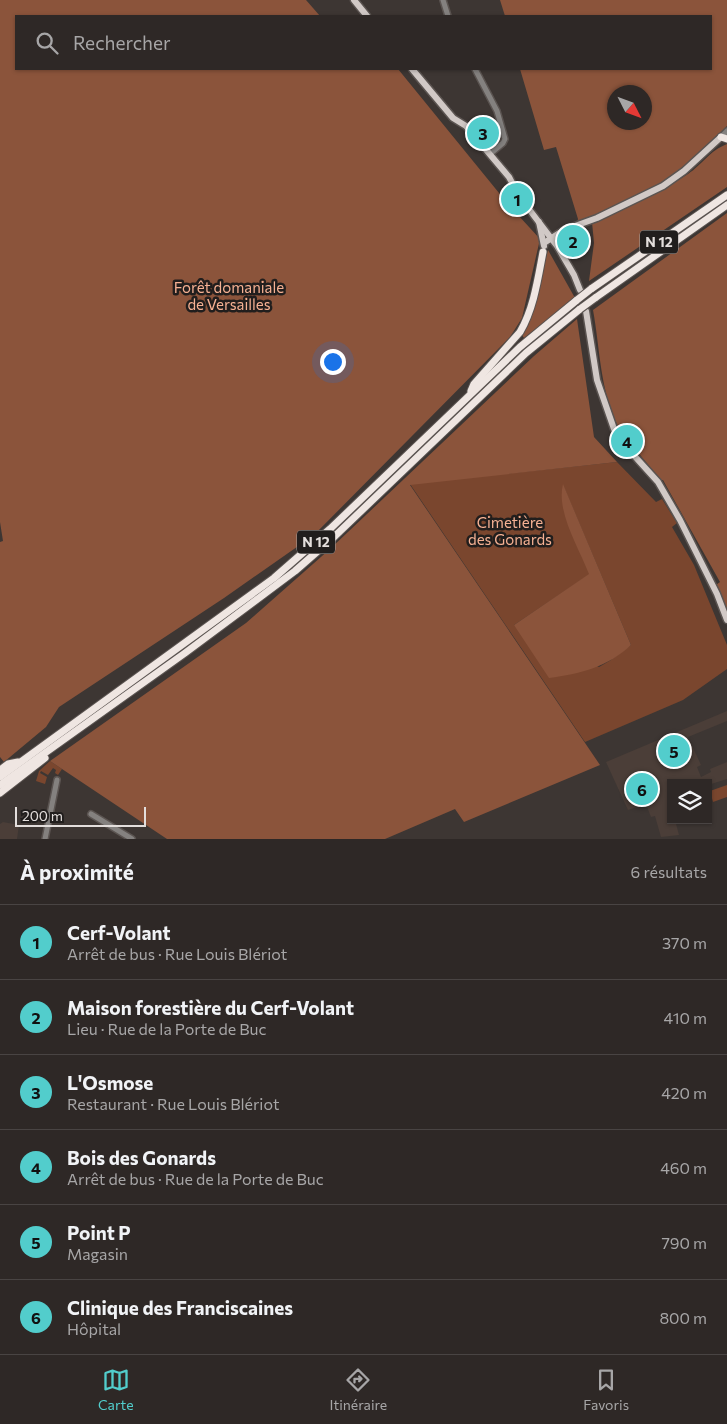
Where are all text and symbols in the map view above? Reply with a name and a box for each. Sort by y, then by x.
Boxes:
search box [15,15,712,70]
icon: search [33,29,61,57]
text: Rechercher [73,31,171,54]
north arrow [607,85,652,130]
pin: 3 [467,114,499,152]
pin: 1 [501,180,533,218]
pin: 2 [557,222,589,260]
road number: N 12 [640,230,678,253]
park label: Forêt domaniale de Versailles [174,278,284,313]
your location [320,349,346,375]
pin: 4 [611,422,643,460]
park label: Cimetière des Gonards [468,513,552,548]
road number: N 12 [297,530,335,554]
pin: 5 [658,732,690,770]
pin: 6 [626,770,658,808]
map controls [667,779,712,824]
button: layers [667,779,712,824]
scale bar [15,804,146,827]
text: 200 m [22,807,63,824]
text: À proximité [20,859,134,884]
text: 6 résultats [631,862,707,881]
text: Cerf-Volant [67,921,170,944]
text: 1 [32,933,40,952]
text: 370 m [662,933,707,952]
text: Arrêt de bus · Rue Louis Blériot [67,944,287,963]
text: Maison forestière du Cerf-Volant [67,996,354,1019]
text: 2 [31,1008,41,1027]
text: 410 m [664,1008,707,1027]
text: Lieu · Rue de la Porte de Buc [67,1019,266,1038]
text: L'Osmose [67,1071,153,1094]
text: 3 [31,1083,41,1102]
text: 420 m [661,1083,707,1102]
text: Restaurant · Rue Louis Blériot [67,1094,280,1113]
text: Bois des Gonards [67,1146,216,1169]
text: 4 [31,1158,41,1177]
text: 460 m [660,1158,707,1177]
text: Arrêt de bus · Rue de la Porte de Buc [67,1169,324,1188]
text: Point P [67,1221,131,1244]
text: 5 [31,1233,41,1252]
text: 790 m [661,1233,707,1252]
text: Magasin [67,1244,128,1263]
text: Clinique des Franciscaines [67,1296,293,1319]
text: 6 [31,1308,41,1327]
text: 800 m [659,1308,707,1327]
text: Hôpital [67,1319,121,1338]
tab: Carte [98,1366,134,1413]
tab: Itinéraire [329,1366,387,1413]
tab: Favoris [583,1366,629,1413]

